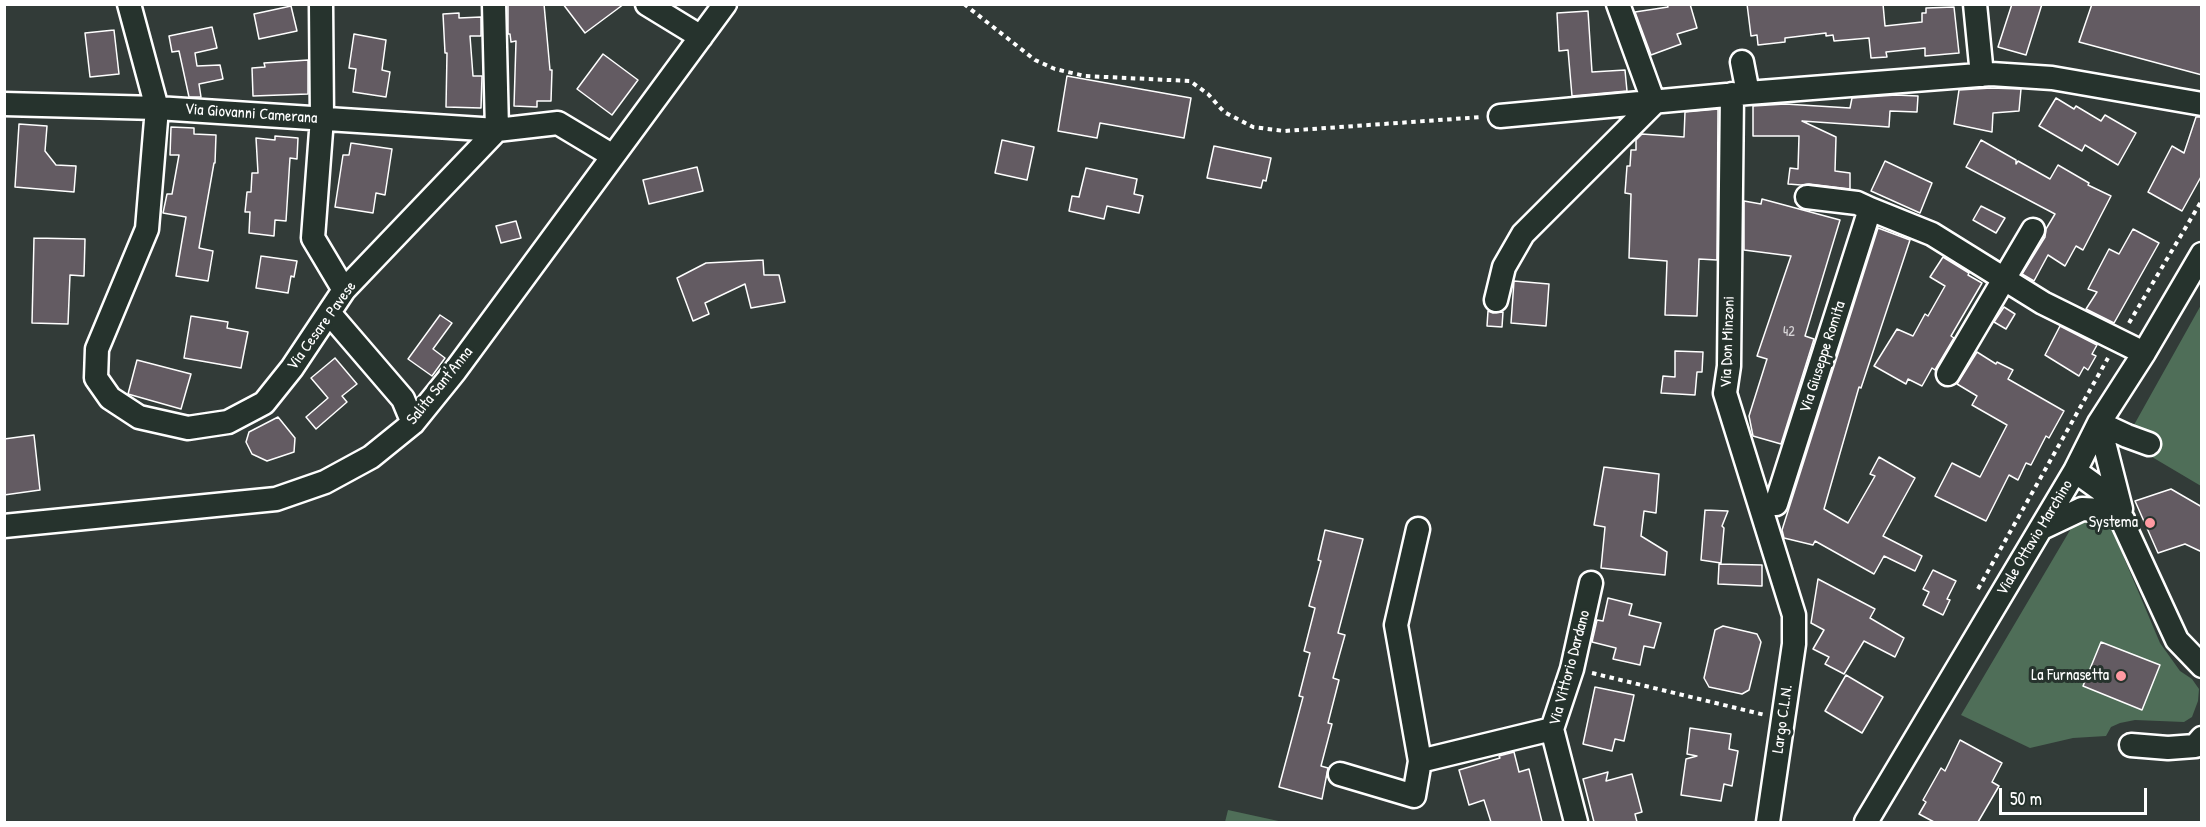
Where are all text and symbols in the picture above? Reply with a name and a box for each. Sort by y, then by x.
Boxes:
street label: Via Giovanni Camerana [184,100,318,128]
street label: Via Cesare Pavese [283,278,361,374]
street label: Via Don Minzoni [1717,296,1739,388]
street label: Via Giuseppe Romita [1796,299,1850,415]
house number: 42 [1783,324,1795,340]
street label: Salita Sant'Anna [403,343,477,429]
street label: Viale Ottavio Marchino [1993,477,2077,599]
place label: Systema [2089,513,2138,533]
marker: Systema [2143,516,2157,530]
street label: Via Vittorio Dardano [1545,608,1595,728]
place label: La Furnasetta [2031,666,2109,686]
marker: La Furnasetta [2114,669,2128,683]
street label: Largo C.L.N. [1769,683,1797,755]
scale bar [2002,776,2150,814]
text: 50 m [2010,786,2042,811]

